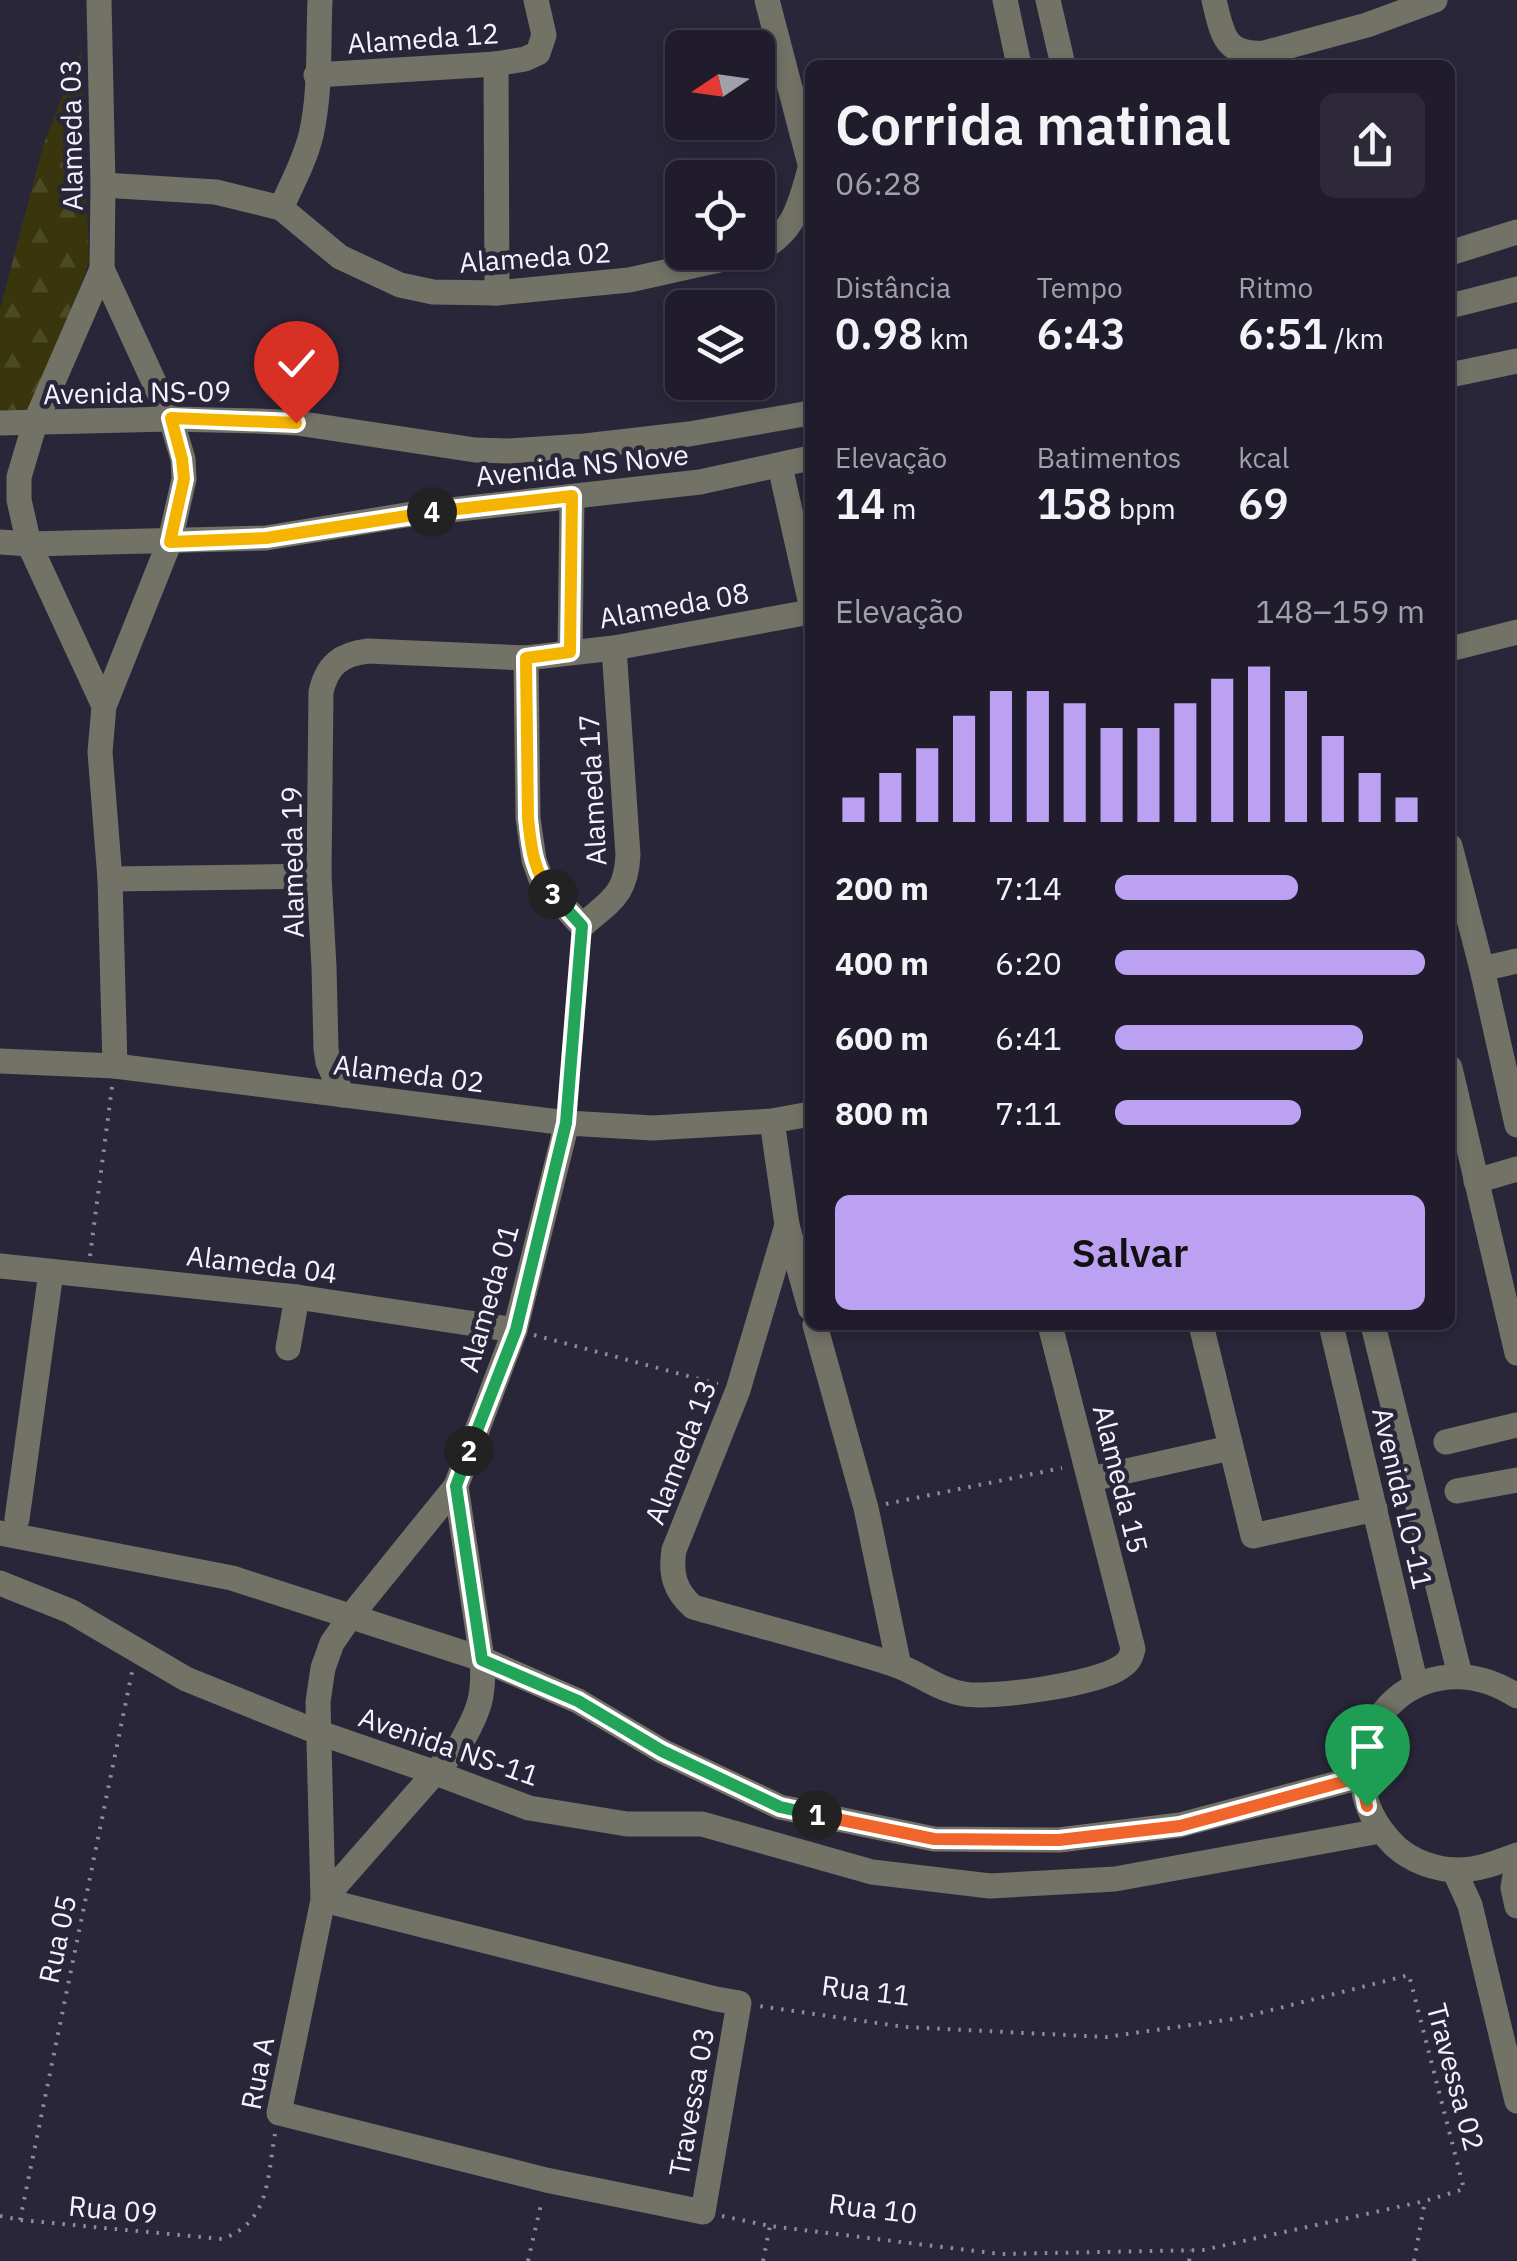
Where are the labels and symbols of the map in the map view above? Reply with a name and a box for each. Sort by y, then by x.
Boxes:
street label: Alameda 12 [346,14,500,62]
north arrow [665,30,775,140]
street label: Alameda 03 [51,59,91,211]
street label: Alameda 02 [458,233,612,281]
pin [254,321,339,424]
street label: Avenida NS-09 [43,372,231,412]
street label: Avenida NS Nove [474,435,690,495]
pin: 4 [407,487,457,537]
street label: Alameda 08 [596,574,752,636]
street label: Alameda 17 [570,713,614,867]
street label: Alameda 19 [272,786,312,938]
pin: 3 [528,869,578,919]
street label: Alameda 02 [331,1045,487,1101]
street label: Alameda 01 [449,1220,527,1376]
street label: Alameda 04 [184,1236,340,1292]
street label: Alameda 13 [636,1375,724,1529]
street label: Alameda 15 [1085,1401,1157,1557]
street label: Avenida LO-11 [1364,1404,1442,1592]
pin: 2 [444,1426,494,1476]
street label: Avenida NS-11 [354,1698,544,1794]
pin [1325,1704,1410,1807]
pin: 1 [792,1790,842,1840]
street label: Rua 05 [30,1892,84,1986]
street label: Rua 11 [820,1966,912,2014]
street label: Travessa 02 [1419,1999,1493,2155]
street label: Travessa 03 [660,2025,722,2179]
street label: Rua A [232,2033,282,2113]
street label: Rua 10 [827,2184,919,2232]
street label: Rua 09 [67,2187,159,2231]

